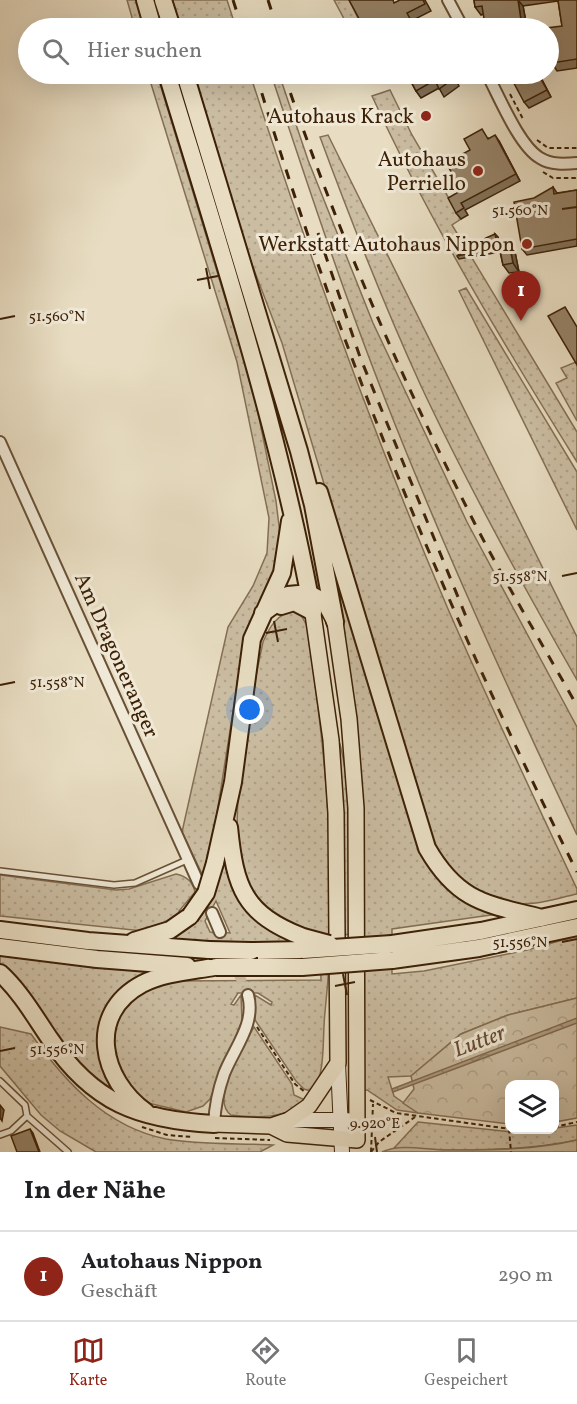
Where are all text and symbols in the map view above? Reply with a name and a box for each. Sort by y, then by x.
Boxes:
search box [18,18,559,84]
icon: search [39,35,72,68]
text: Hier suchen [87,36,202,67]
place label: Autohaus Krack [268,103,415,132]
marker: Autohaus Krack [419,109,433,123]
place label: Autohaus Perriello [378,146,466,199]
marker: Autohaus Perriello [471,164,485,178]
text: 51.560°N [492,201,548,222]
place label: Werkstatt Autohaus Nippon [258,231,515,260]
marker: Werkstatt Autohaus Nippon [520,237,534,251]
pin: 1 [502,272,540,321]
text: 51.560°N [29,307,85,328]
text: 51.558°N [492,567,548,588]
street label: Am Dragoneranger [66,568,165,743]
text: 51.558°N [29,673,85,694]
your location [235,695,264,724]
text: 51.556°N [492,933,548,954]
water label: Lutter [449,1018,511,1066]
text: 51.556°N [29,1040,85,1061]
map controls [505,1080,559,1134]
button: layers [505,1080,559,1134]
text: 9.920°E [350,1114,400,1135]
text: In der Nähe [24,1173,166,1209]
text: Autohaus Nippon [81,1247,263,1278]
text: 1 [39,1262,48,1290]
text: 290 m [498,1262,553,1290]
text: Geschäft [81,1278,158,1306]
tab: Karte [69,1334,107,1392]
tab: Route [245,1334,286,1392]
tab: Gespeichert [424,1334,508,1392]

